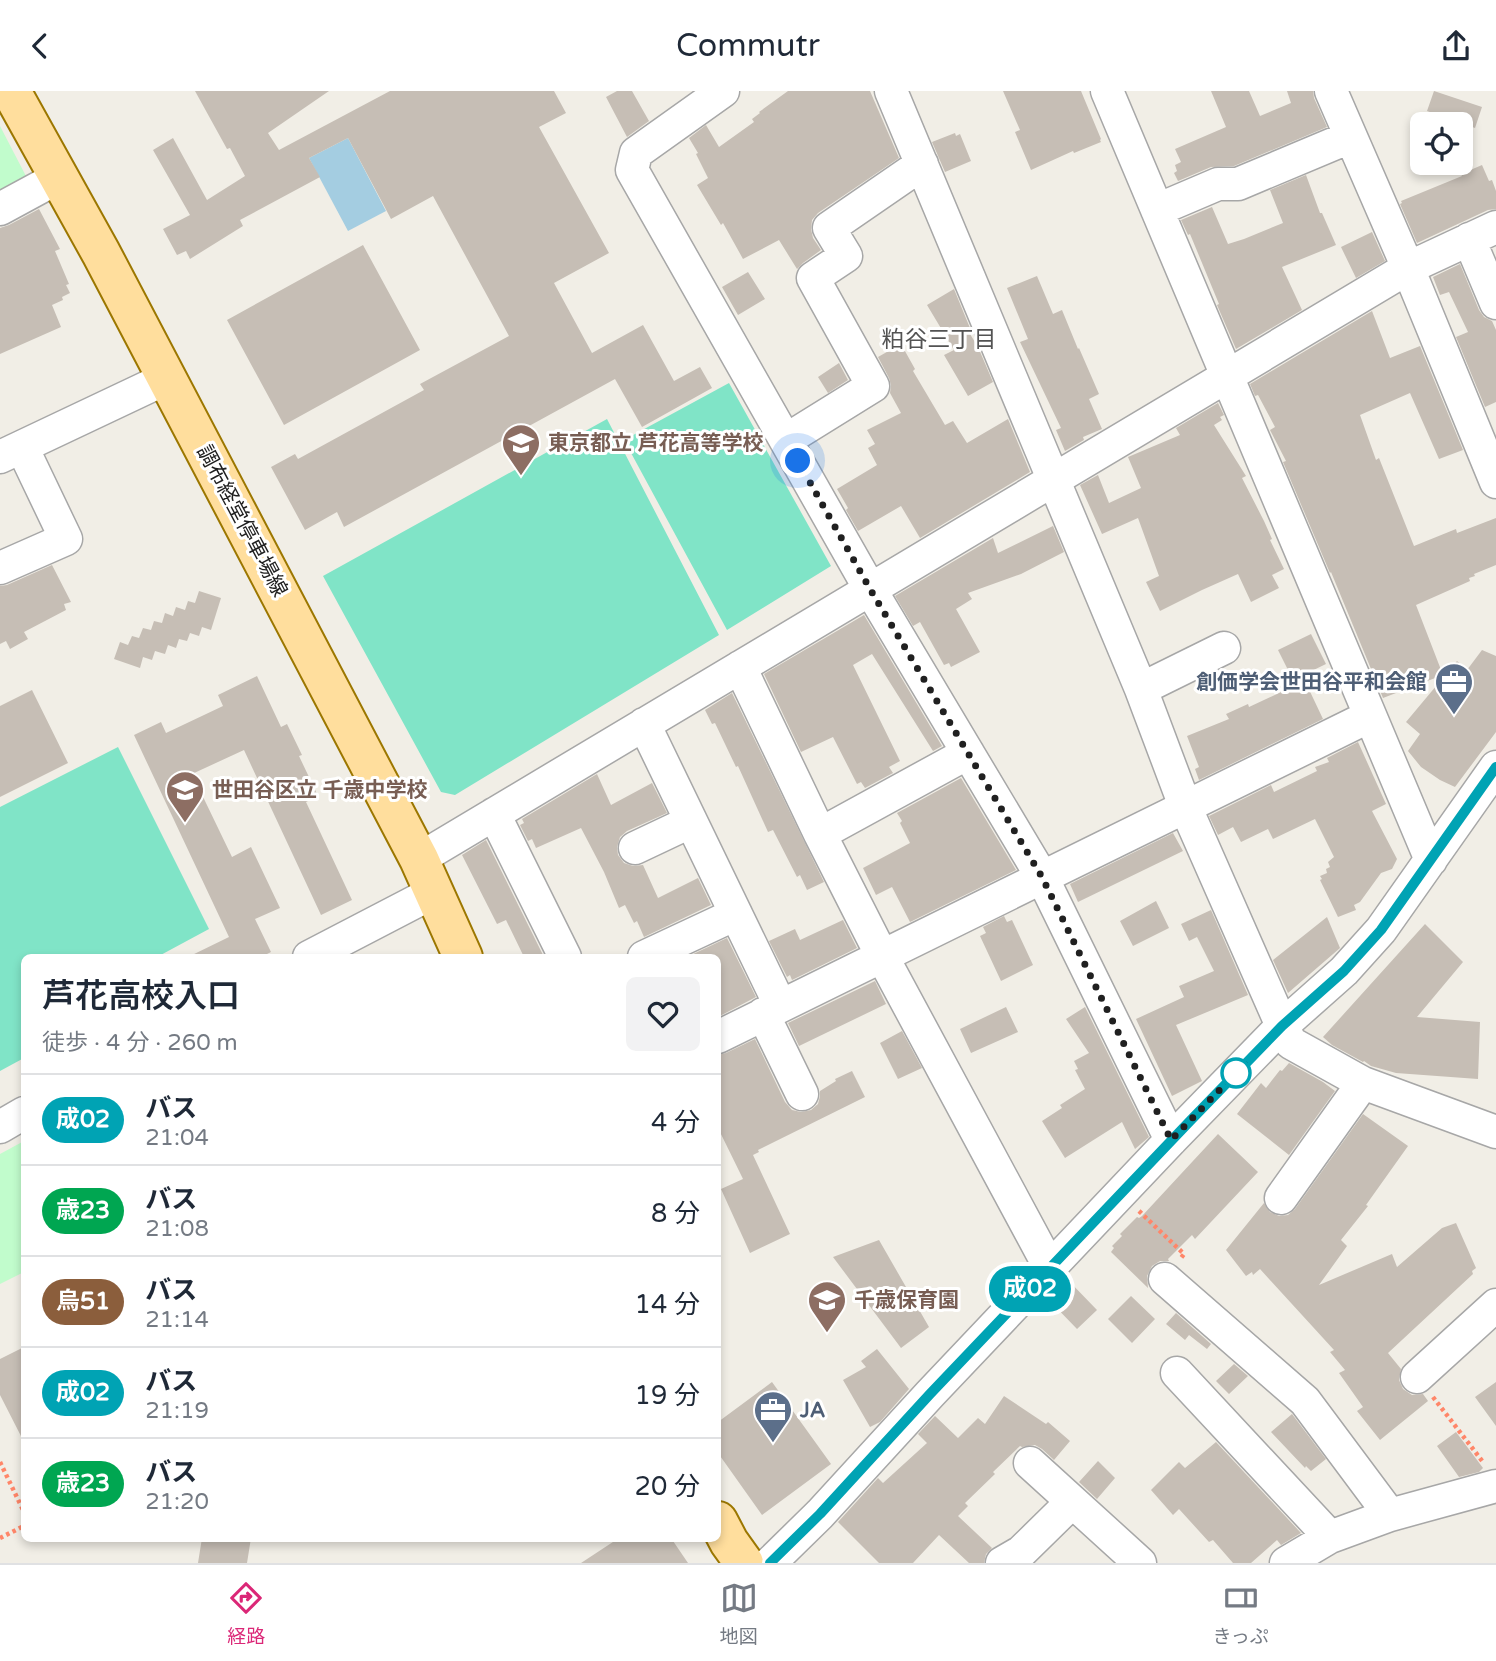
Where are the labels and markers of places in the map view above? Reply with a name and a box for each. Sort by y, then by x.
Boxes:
school or university icon: 東京都立 芦花高等学校 [500,422,542,477]
place label: 東京都立 芦花高等学校 [548,431,763,456]
office icon: 創価学会世田谷平和会館 [1433,661,1475,716]
place label: 創価学会世田谷平和会館 [1196,670,1427,695]
school or university icon: 世田谷区立 千歳中学校 [164,769,206,824]
place label: 世田谷区立 千歳中学校 [212,778,427,803]
unlabelled marker [1221,1058,1251,1088]
school or university icon: 千歳保育園 [806,1279,848,1334]
place label: 千歳保育園 [854,1288,959,1313]
office icon: JA [752,1389,794,1444]
place label: JA [799,1398,825,1423]

